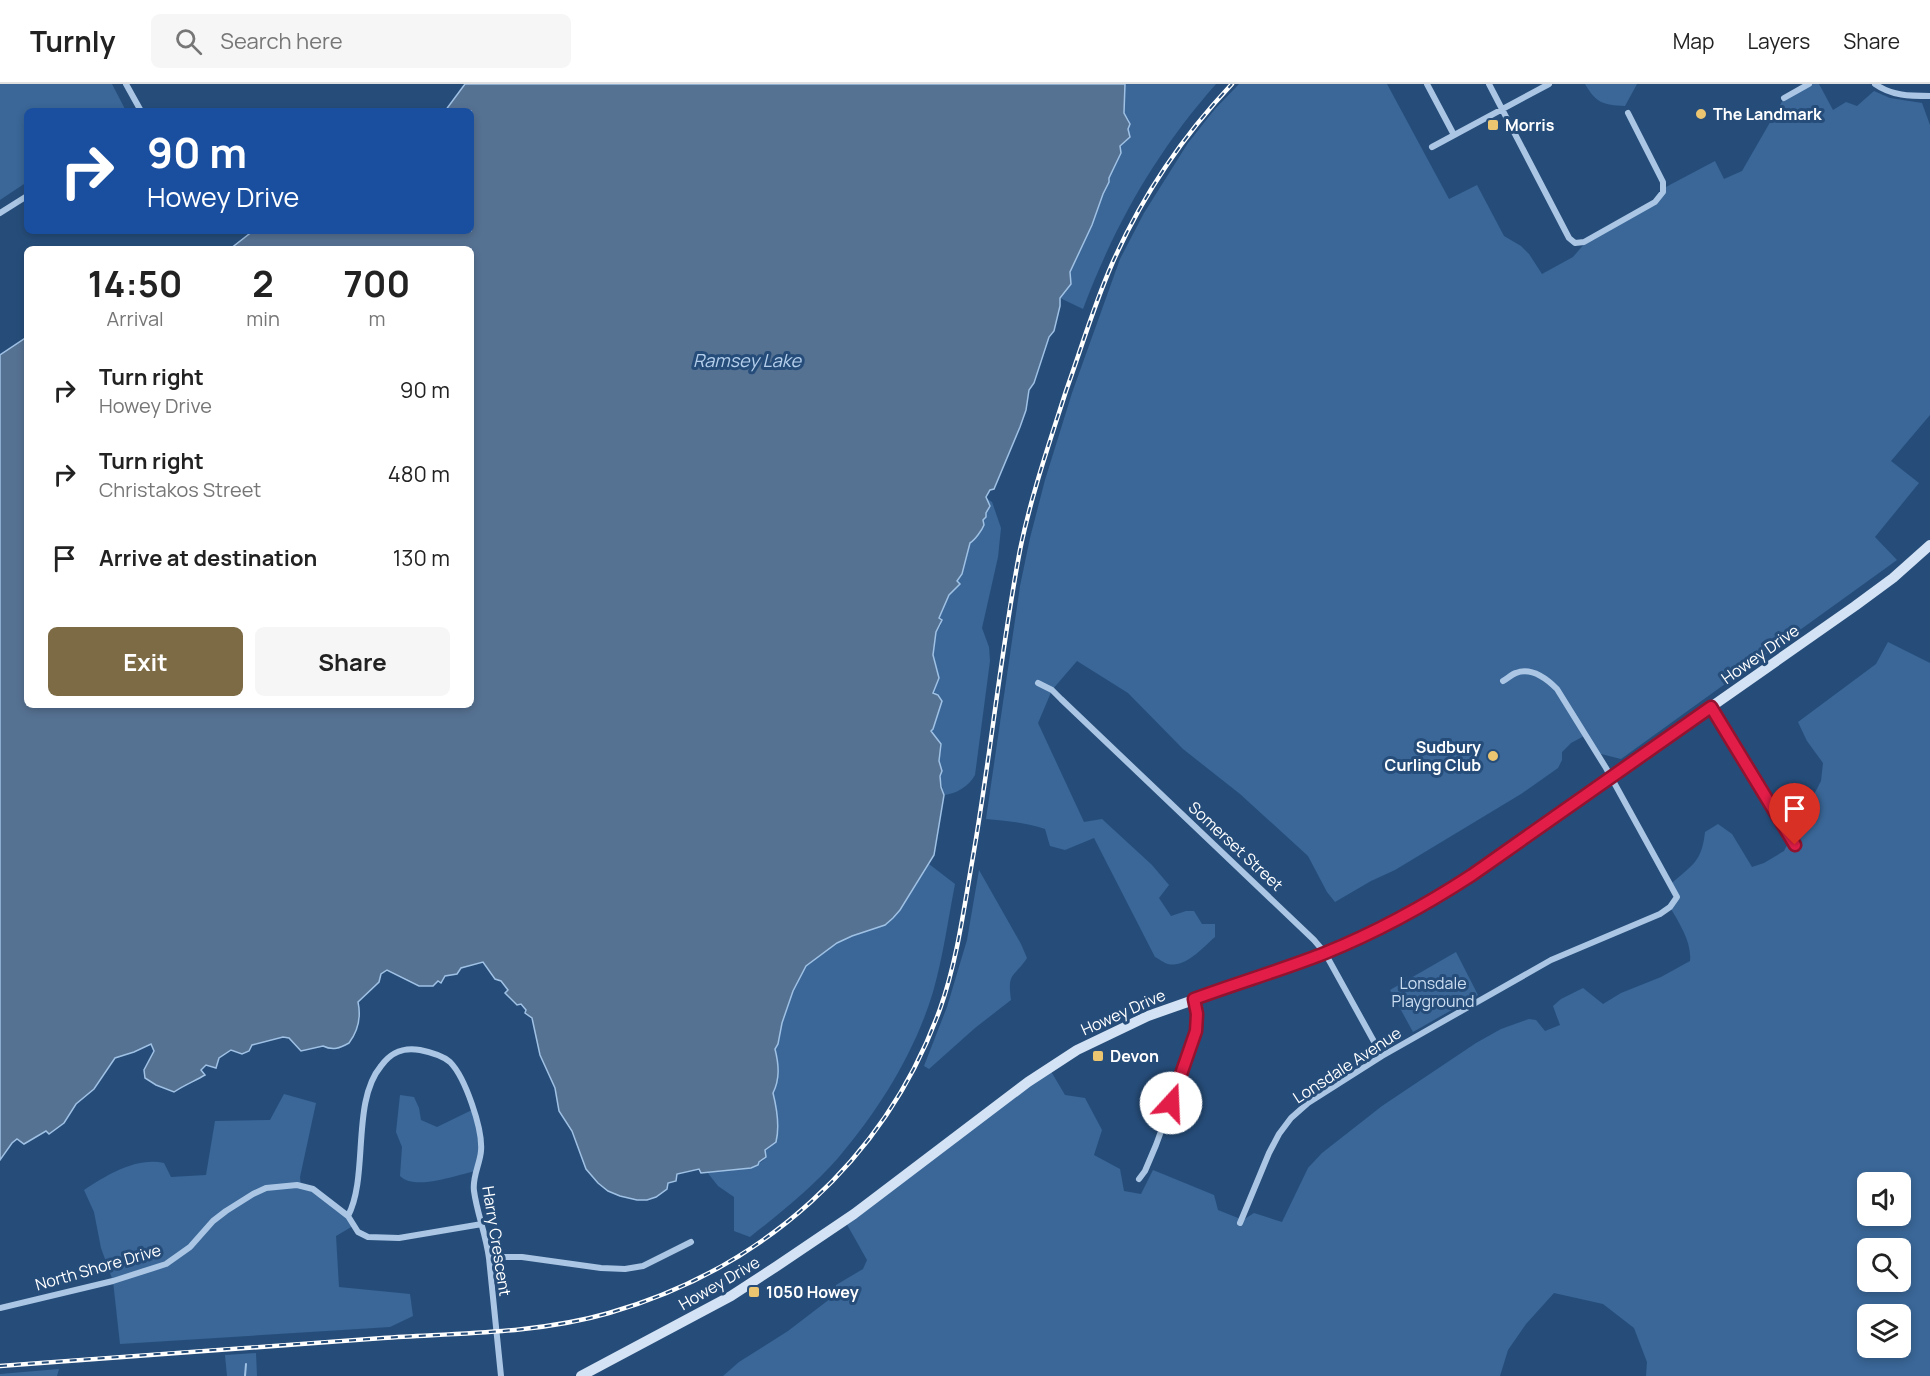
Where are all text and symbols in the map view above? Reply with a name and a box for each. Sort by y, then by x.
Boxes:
search box [151,14,571,68]
text: Turnly [30,22,115,60]
icon: search [172,25,205,58]
text: Search here [220,26,343,56]
text: Map [1673,27,1714,55]
text: Layers [1747,27,1810,55]
text: Share [1843,27,1900,55]
place label: The Landmark [1713,103,1822,125]
marker: The Landmark [1694,107,1708,121]
place label: Morris [1505,114,1555,136]
marker: Morris [1486,118,1500,132]
text: 90 m [147,123,247,181]
icon: right [48,132,126,210]
text: Howey Drive [147,178,299,215]
text: 14:50 [88,259,183,308]
text: 2 [252,259,274,308]
text: 700 [344,259,410,308]
text: Arrival [107,305,164,332]
text: min [246,305,280,332]
text: m [368,305,385,332]
water label: Ramsey Lake [693,348,802,372]
text: Turn right [99,362,204,392]
icon: right [48,374,81,407]
text: 90 m [400,375,450,405]
text: Howey Drive [99,392,212,419]
text: Turn right [99,446,204,476]
icon: right [48,458,81,491]
text: 480 m [388,459,450,489]
text: Christakos Street [99,476,261,503]
icon: arrive [48,542,81,575]
text: Arrive at destination [99,543,317,573]
text: 130 m [393,543,450,573]
street label: Howey Drive [1717,619,1803,689]
button: Exit [48,627,243,696]
button: Share [255,627,450,696]
place label: Sudbury Curling Club [1385,736,1481,776]
marker: Sudbury Curling Club [1486,749,1500,763]
pin [1769,783,1820,845]
icon: arrive [1778,792,1811,825]
street label: Somerset Street [1184,796,1288,896]
park label: Lonsdale Playground [1391,972,1475,1012]
street label: Howey Drive [1077,984,1169,1040]
street label: Lonsdale Avenue [1289,1022,1405,1108]
place label: Devon [1110,1045,1159,1067]
marker: Devon [1091,1049,1105,1063]
position arrow [1139,1071,1203,1135]
map controls [1857,1172,1911,1358]
button: sound [1857,1172,1911,1226]
street label: Harry Crescent [477,1184,517,1298]
button: search [1857,1238,1911,1292]
street label: North Shore Drive [33,1239,163,1295]
street label: Howey Drive [674,1251,764,1315]
place label: 1050 Howey [766,1281,859,1303]
marker: 1050 Howey [747,1285,761,1299]
button: layers [1857,1304,1911,1358]

